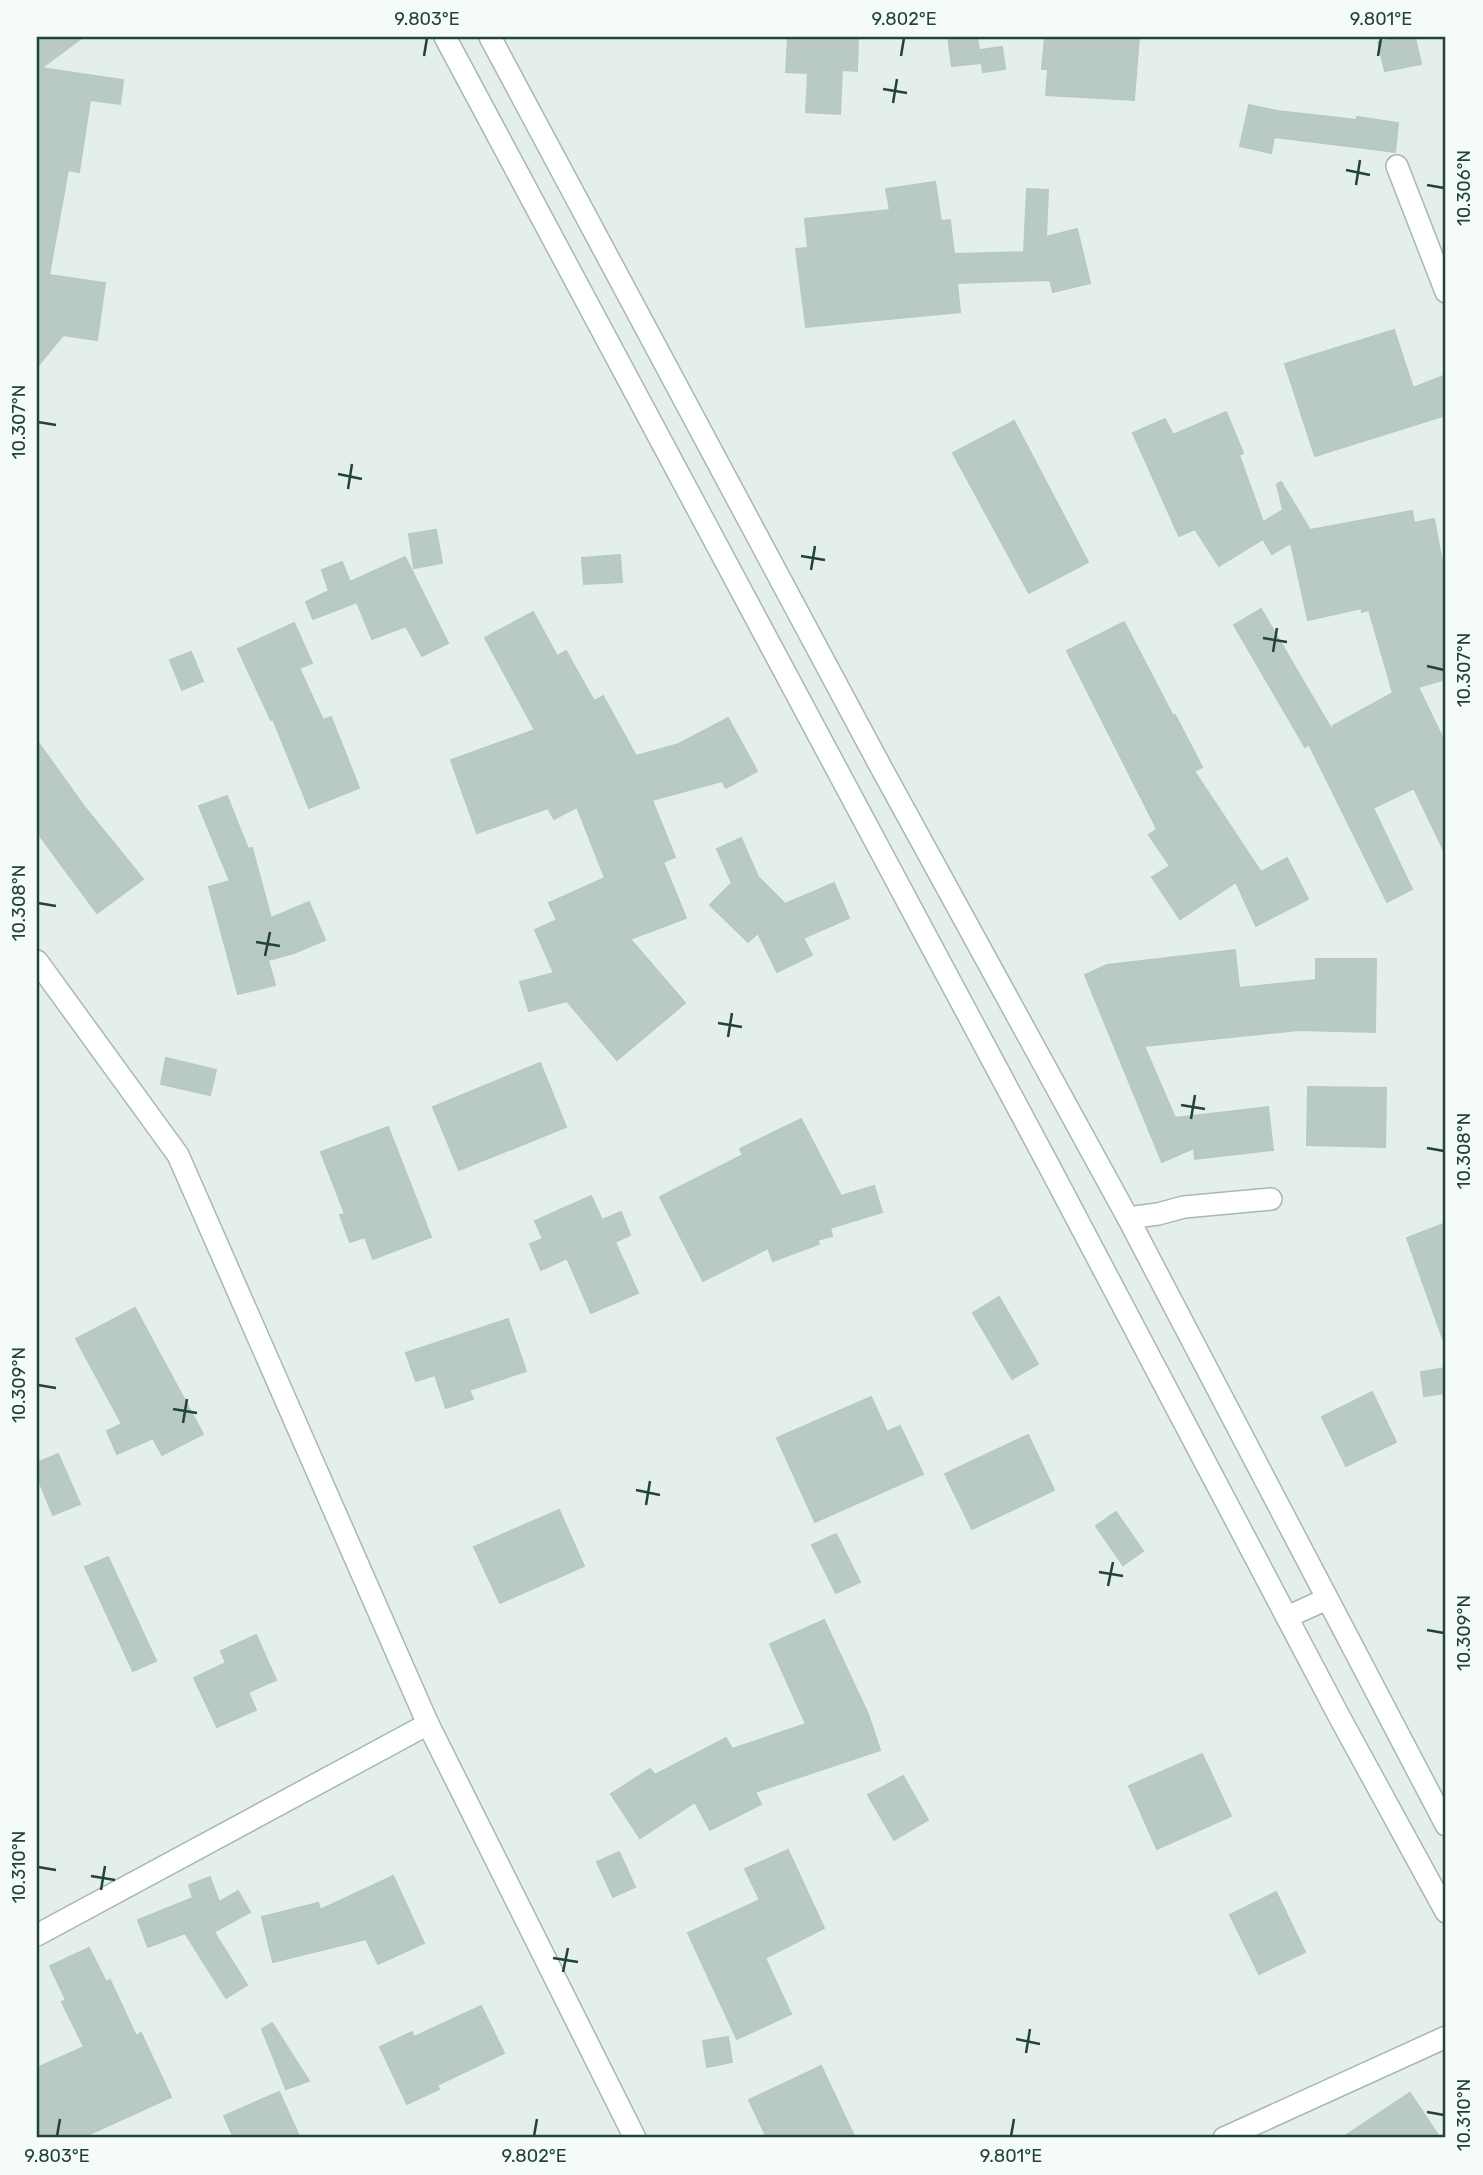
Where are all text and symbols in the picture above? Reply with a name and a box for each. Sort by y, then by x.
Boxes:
text: 9.803°E [394,8,460,30]
text: 9.802°E [871,8,937,30]
text: 9.801°E [1350,8,1412,30]
text: 10.306°N [1453,150,1475,226]
text: 10.307°N [8,385,30,459]
text: 10.307°N [1453,633,1475,707]
text: 10.308°N [8,865,30,941]
text: 10.308°N [1453,1113,1475,1189]
text: 10.309°N [8,1347,30,1423]
text: 10.309°N [1453,1595,1475,1671]
text: 10.310°N [8,1831,30,1903]
text: 10.310°N [1453,2079,1475,2151]
text: 9.803°E [24,2145,90,2167]
text: 9.802°E [501,2145,567,2167]
text: 9.801°E [980,2145,1042,2167]

